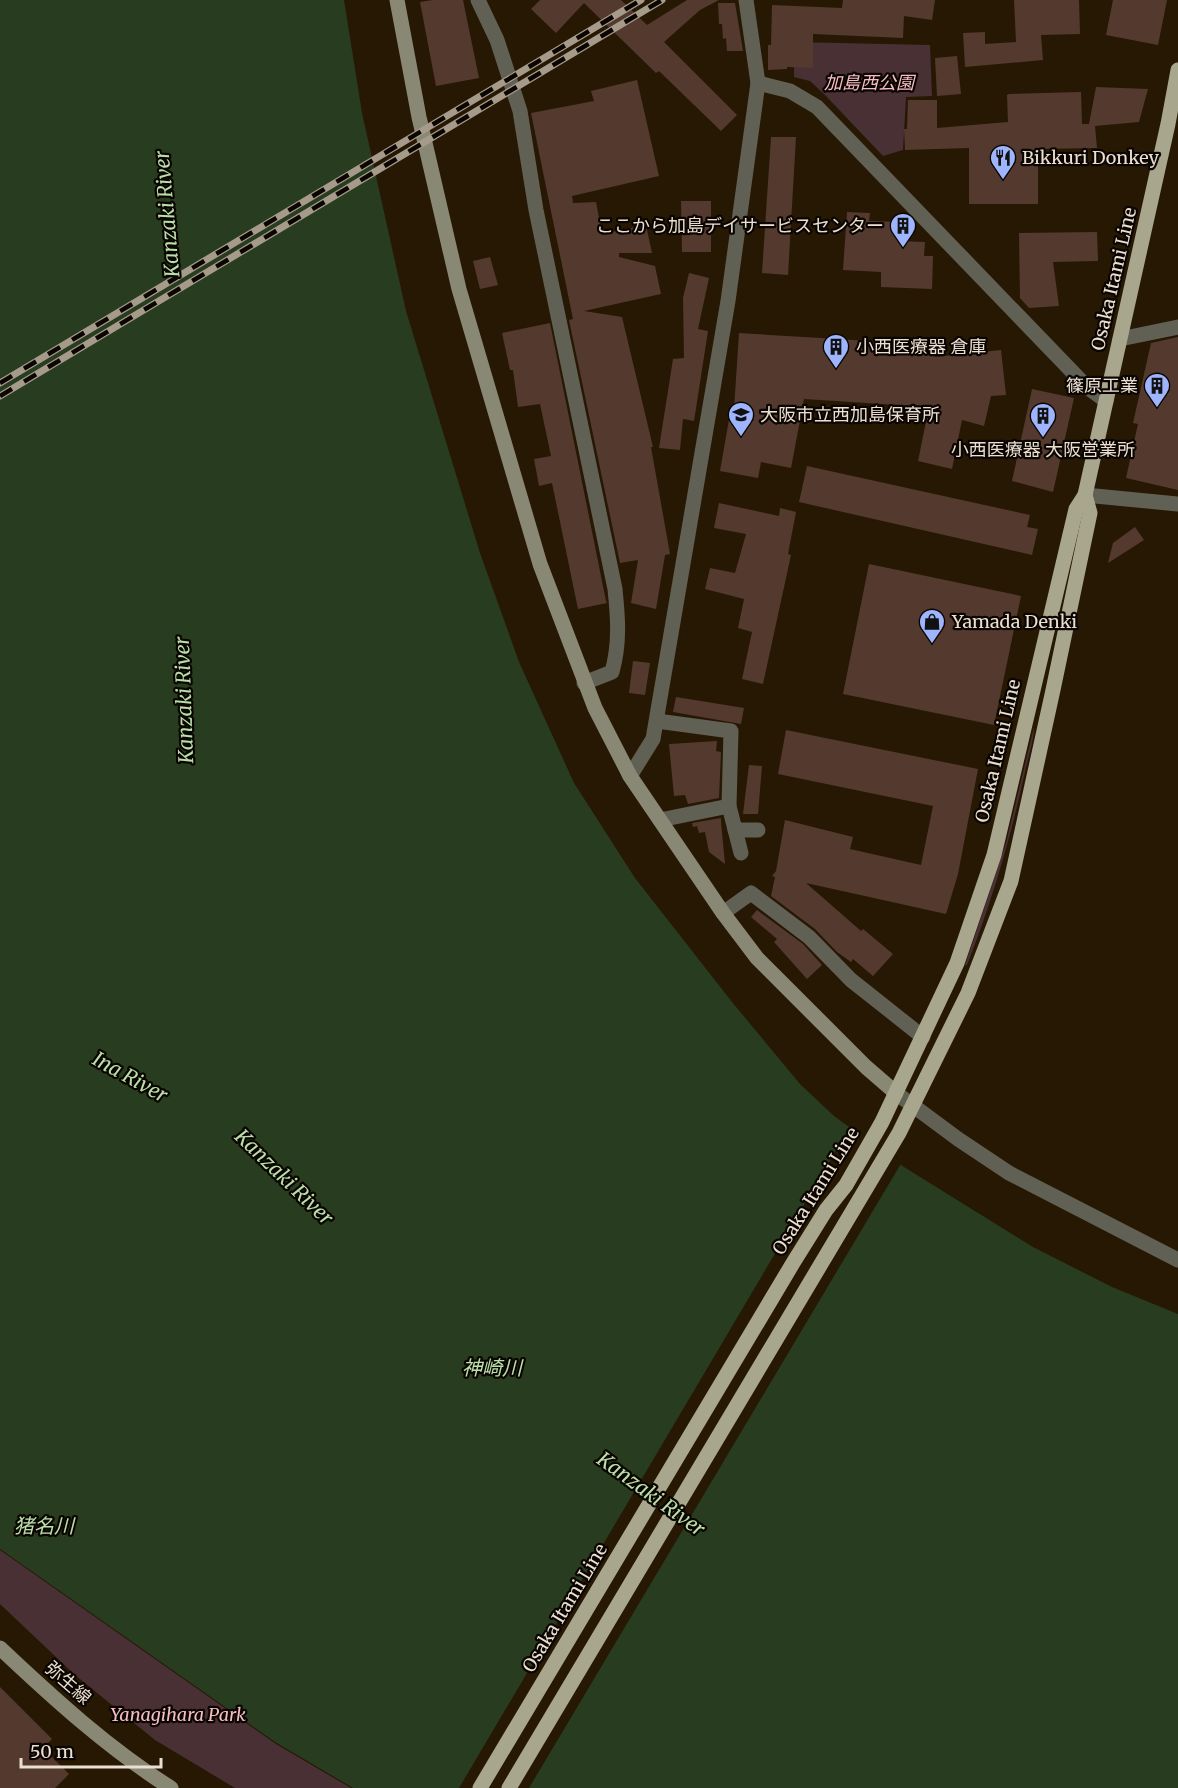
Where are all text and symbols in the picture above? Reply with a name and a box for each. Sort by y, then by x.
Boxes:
park label: 加島西公園 [824,71,917,94]
restaurant icon: Bikkuri Donkey [988,143,1018,181]
place label: Bikkuri Donkey [1022,146,1160,169]
water label: Kanzaki River [148,149,185,279]
street label: Osaka Itami Line [1086,205,1141,353]
building icon: ここから加島デイサービスセンター [888,211,918,249]
place label: ここから加島デイサービスセンター [596,214,884,237]
building icon: 小西医療器 倉庫 [821,332,851,370]
place label: 小西医療器 倉庫 [856,335,986,358]
building icon: 篠原工業 [1142,371,1172,409]
place label: 篠原工業 [1066,374,1138,397]
school or university icon: 大阪市立西加島保育所 [726,400,756,438]
building icon: 小西医療器 大阪営業所 [1028,401,1058,439]
place label: 大阪市立西加島保育所 [760,403,940,426]
place label: 小西医療器 大阪営業所 [951,438,1135,461]
shop icon: Yamada Denki [917,607,947,645]
place label: Yamada Denki [951,610,1077,633]
water label: Kanzaki River [169,635,198,765]
street label: Osaka Itami Line [970,677,1025,825]
water label: Ina River [89,1046,173,1108]
water label: Kanzaki River [229,1123,339,1230]
street label: Osaka Itami Line [767,1123,864,1259]
water label: 神崎川 [462,1355,524,1380]
water label: Kanzaki River [592,1446,711,1542]
water label: 猪名川 [14,1513,76,1538]
street label: Osaka Itami Line [517,1539,612,1676]
street label: 弥生線 [40,1656,96,1709]
park label: Yanagihara Park [110,1703,246,1726]
scale bar [21,1731,160,1769]
text: 50 m [30,1740,74,1763]

